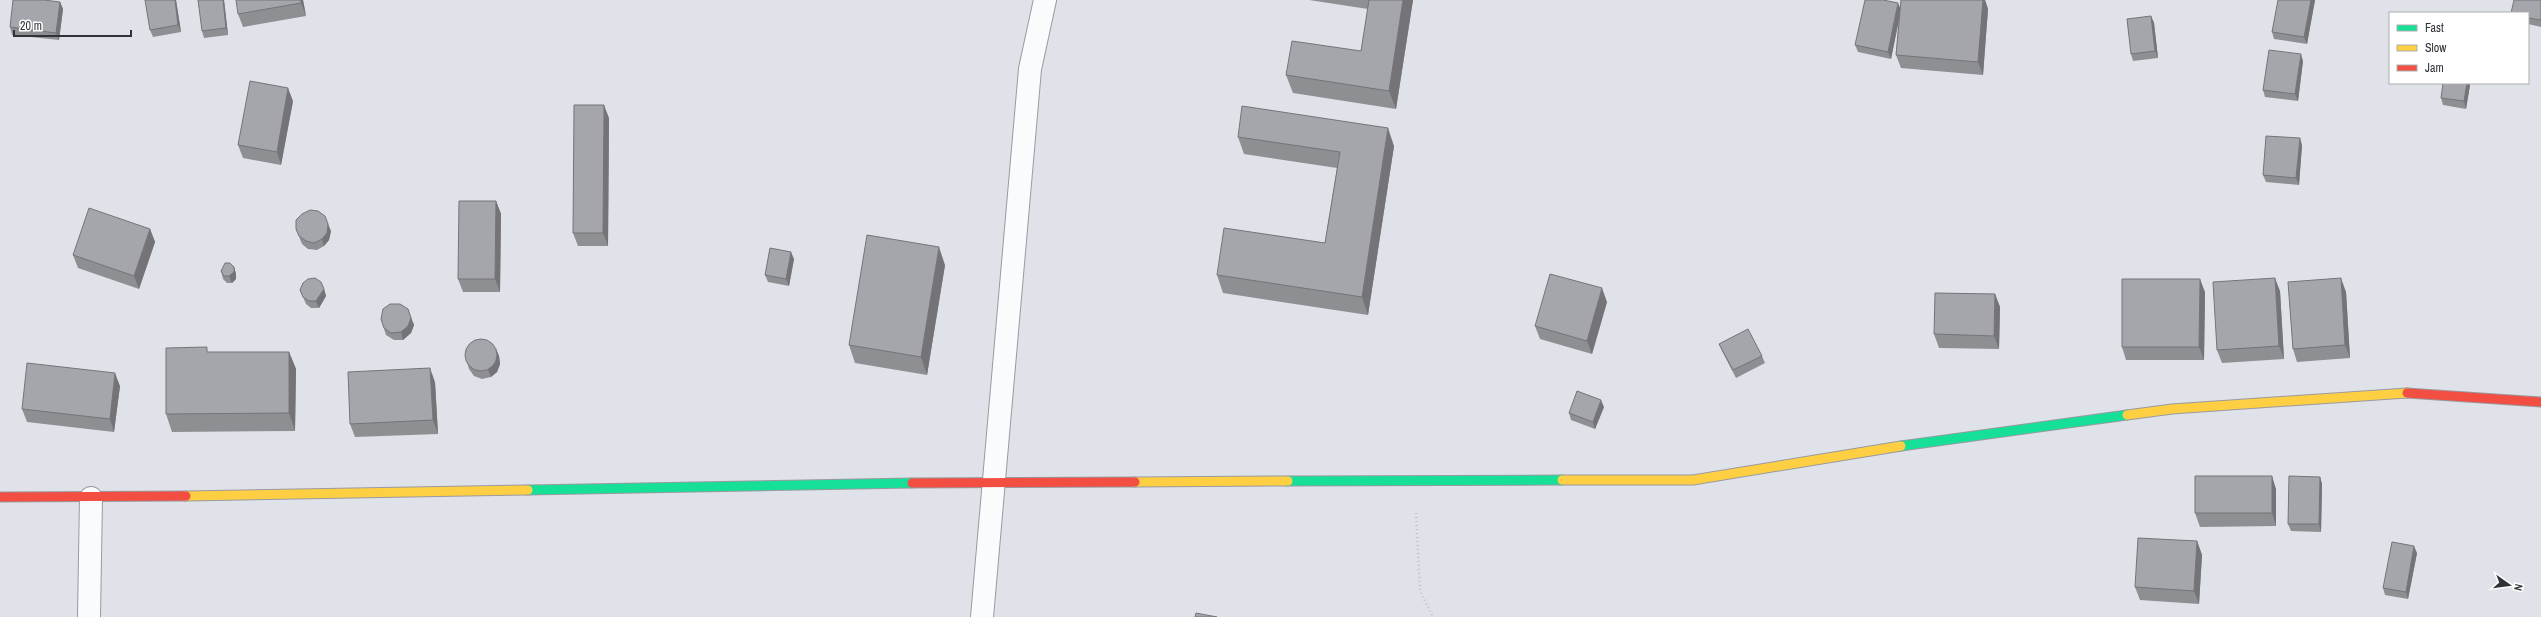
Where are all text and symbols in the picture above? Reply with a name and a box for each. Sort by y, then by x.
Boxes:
scale bar [14,12,131,38]
legend [2389,12,2529,84]
text: 20 m [20,18,42,34]
text: Fast [2425,20,2444,36]
text: Slow [2425,40,2447,56]
text: Jam [2425,60,2444,76]
north arrow [2489,565,2529,605]
text: N [2511,583,2526,592]

